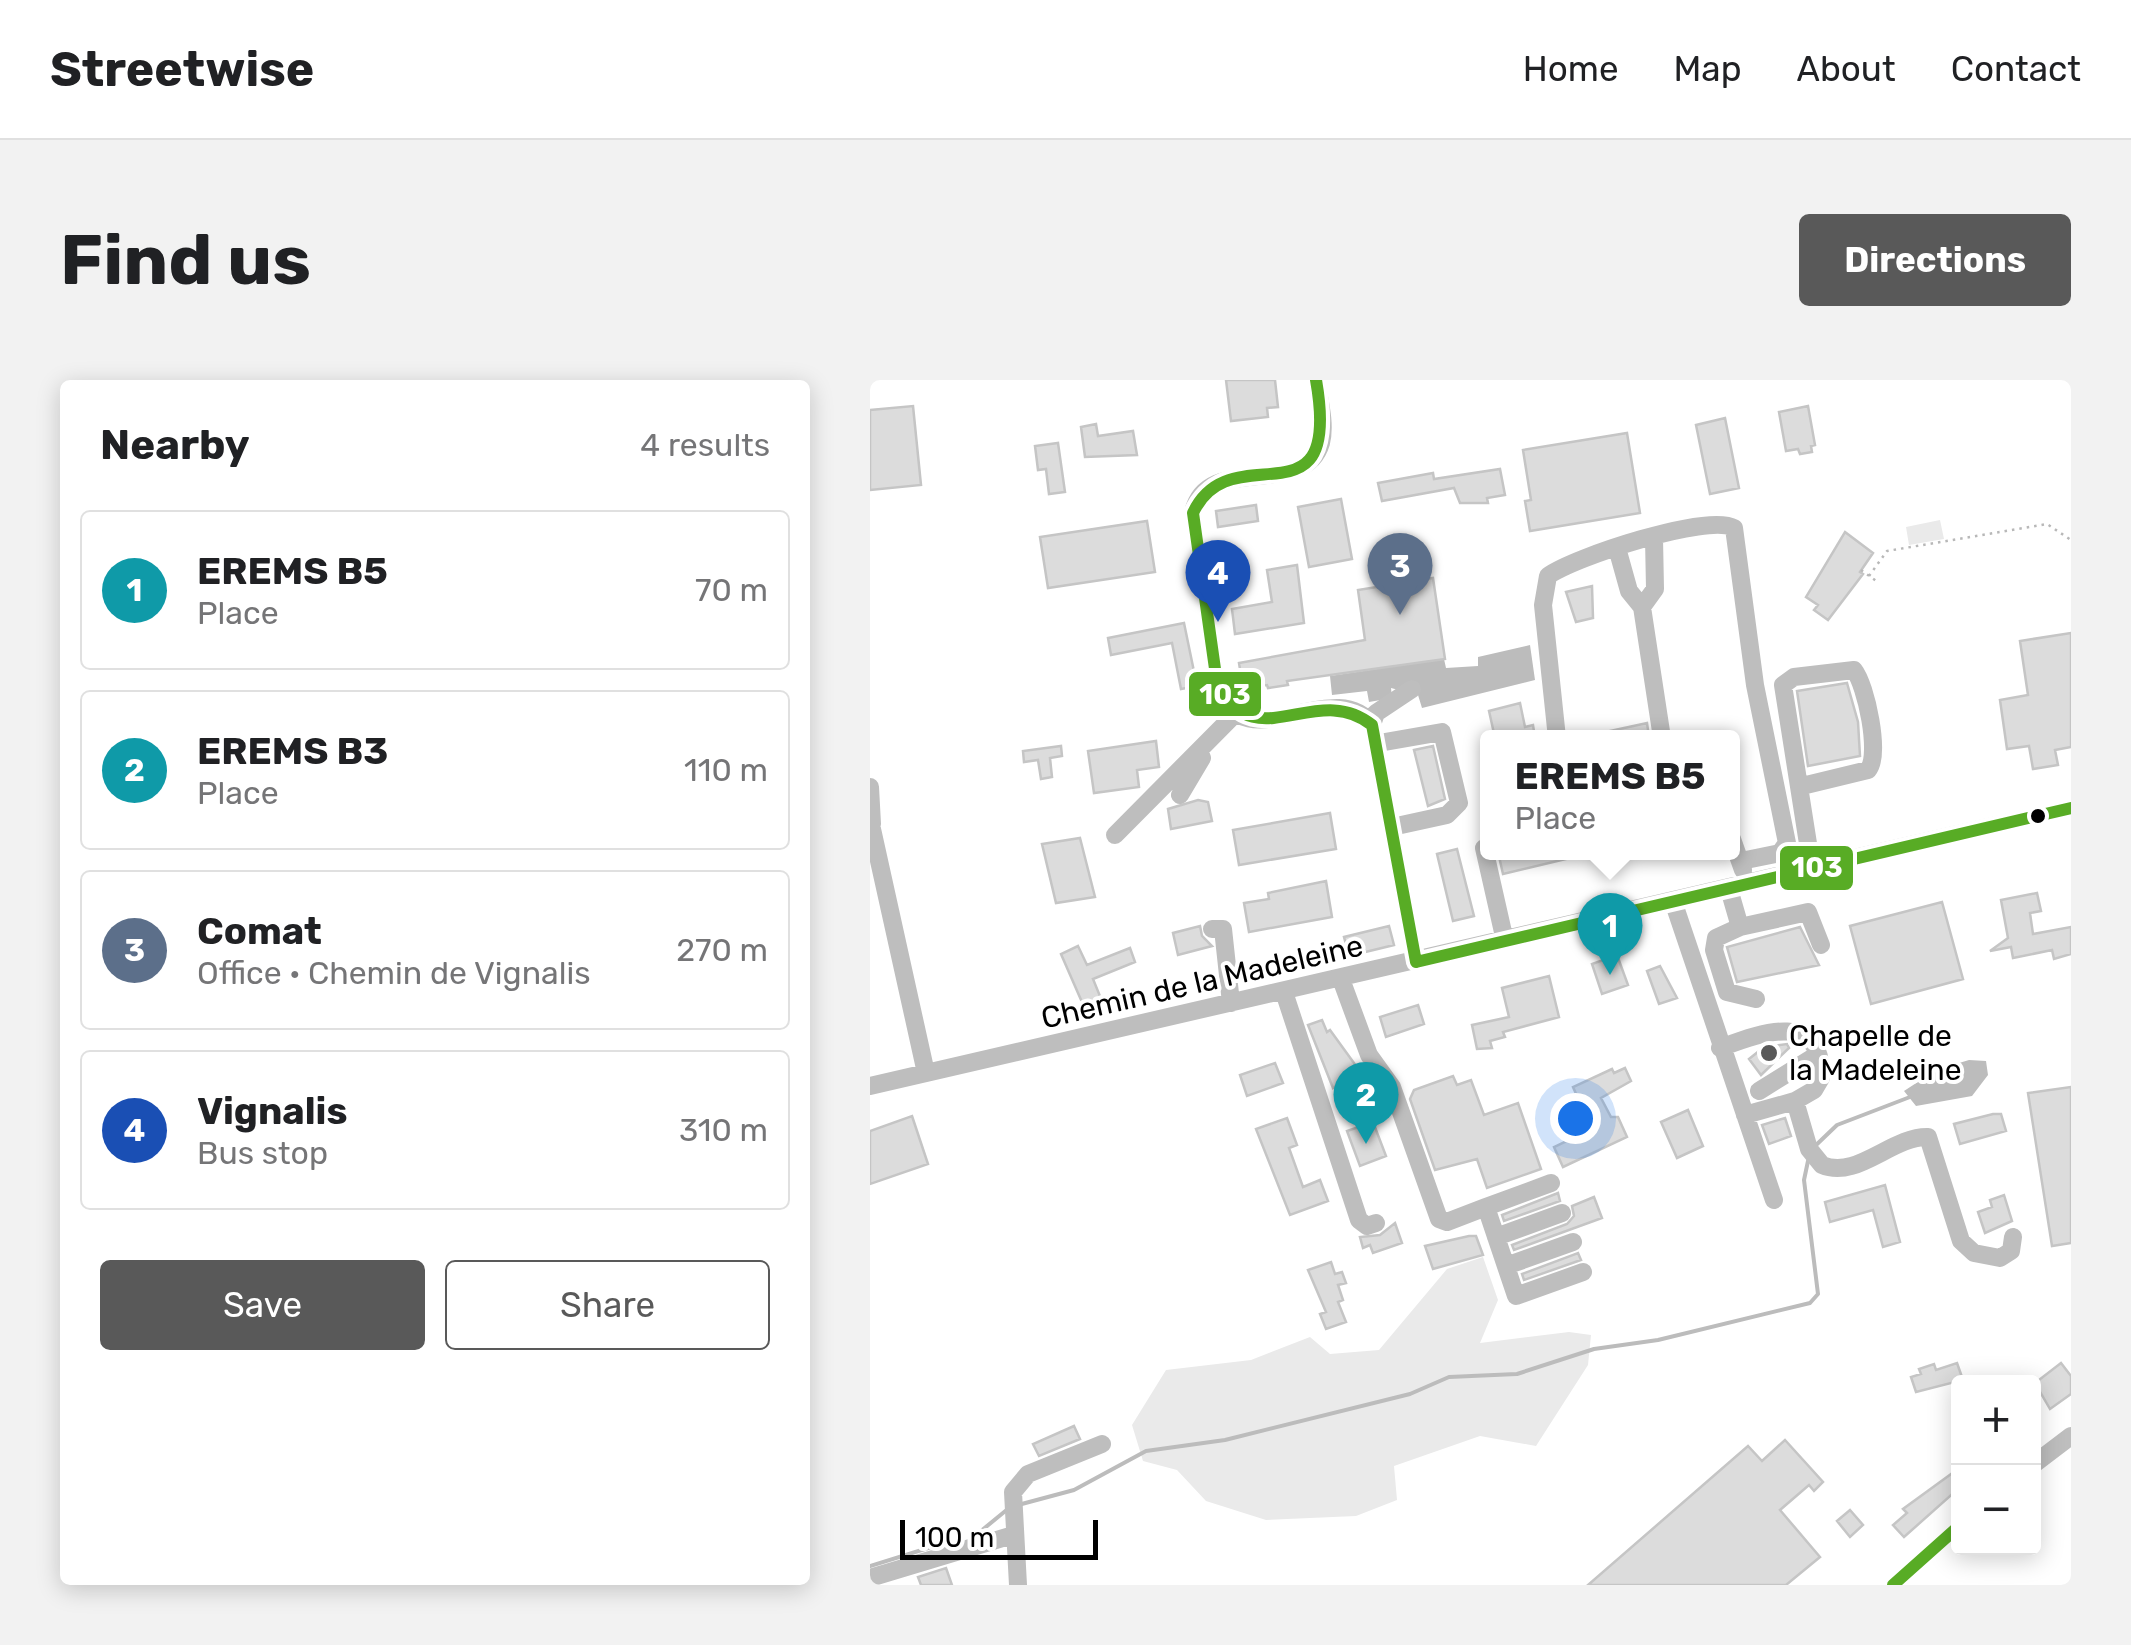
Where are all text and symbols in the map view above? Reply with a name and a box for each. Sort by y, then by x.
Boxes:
text: Streetwise [50,41,314,98]
text: Home [1523,48,1619,90]
text: Map [1674,48,1742,90]
text: About [1797,48,1896,90]
text: Contact [1951,48,2081,90]
button: Directions [1799,214,2071,306]
text: Find us [60,219,311,302]
text: Nearby [100,420,250,470]
text: 4 results [640,426,770,464]
pin: 3 [1368,532,1432,615]
pin: 4 [1186,540,1250,622]
text: EREMS B5 [197,548,388,594]
text: 1 [127,571,142,609]
text: 70 m [695,571,768,609]
text: Place [197,594,279,632]
line badge: 103 [1187,670,1263,718]
text: 103 [1199,678,1251,711]
text: EREMS B3 [197,728,388,774]
popup [1480,730,1740,860]
text: 2 [124,751,145,789]
text: 110 m [684,751,768,789]
text: EREMS B5 [1515,753,1705,799]
text: Place [197,774,279,812]
text: Place [1515,799,1596,837]
unlabelled marker [2028,806,2048,826]
line badge: 103 [1778,844,1855,892]
text: 103 [1791,851,1843,884]
pin: 1 [1578,892,1642,975]
text: Comat [197,908,322,954]
street label: Chemin de la Madeleine [1038,927,1366,1037]
text: 3 [124,931,145,969]
text: 270 m [676,931,768,969]
text: Office · Chemin de Vignalis [197,954,591,992]
place label: Chapelle de la Madeleine [1789,1018,1962,1088]
marker: Chapelle de la Madeleine [1758,1042,1780,1064]
pin: 2 [1334,1062,1398,1144]
text: Vignalis [197,1088,348,1134]
your location [1550,1093,1601,1144]
text: 4 [124,1111,145,1149]
text: 310 m [679,1111,768,1149]
text: Bus stop [197,1134,328,1172]
button: Save [100,1260,425,1350]
button: Share [445,1260,770,1350]
map controls [1951,1375,2041,1555]
button: + [1951,1375,2041,1465]
button: − [1951,1465,2041,1555]
scale bar [900,1515,1098,1560]
text: 100 m [915,1521,994,1554]

